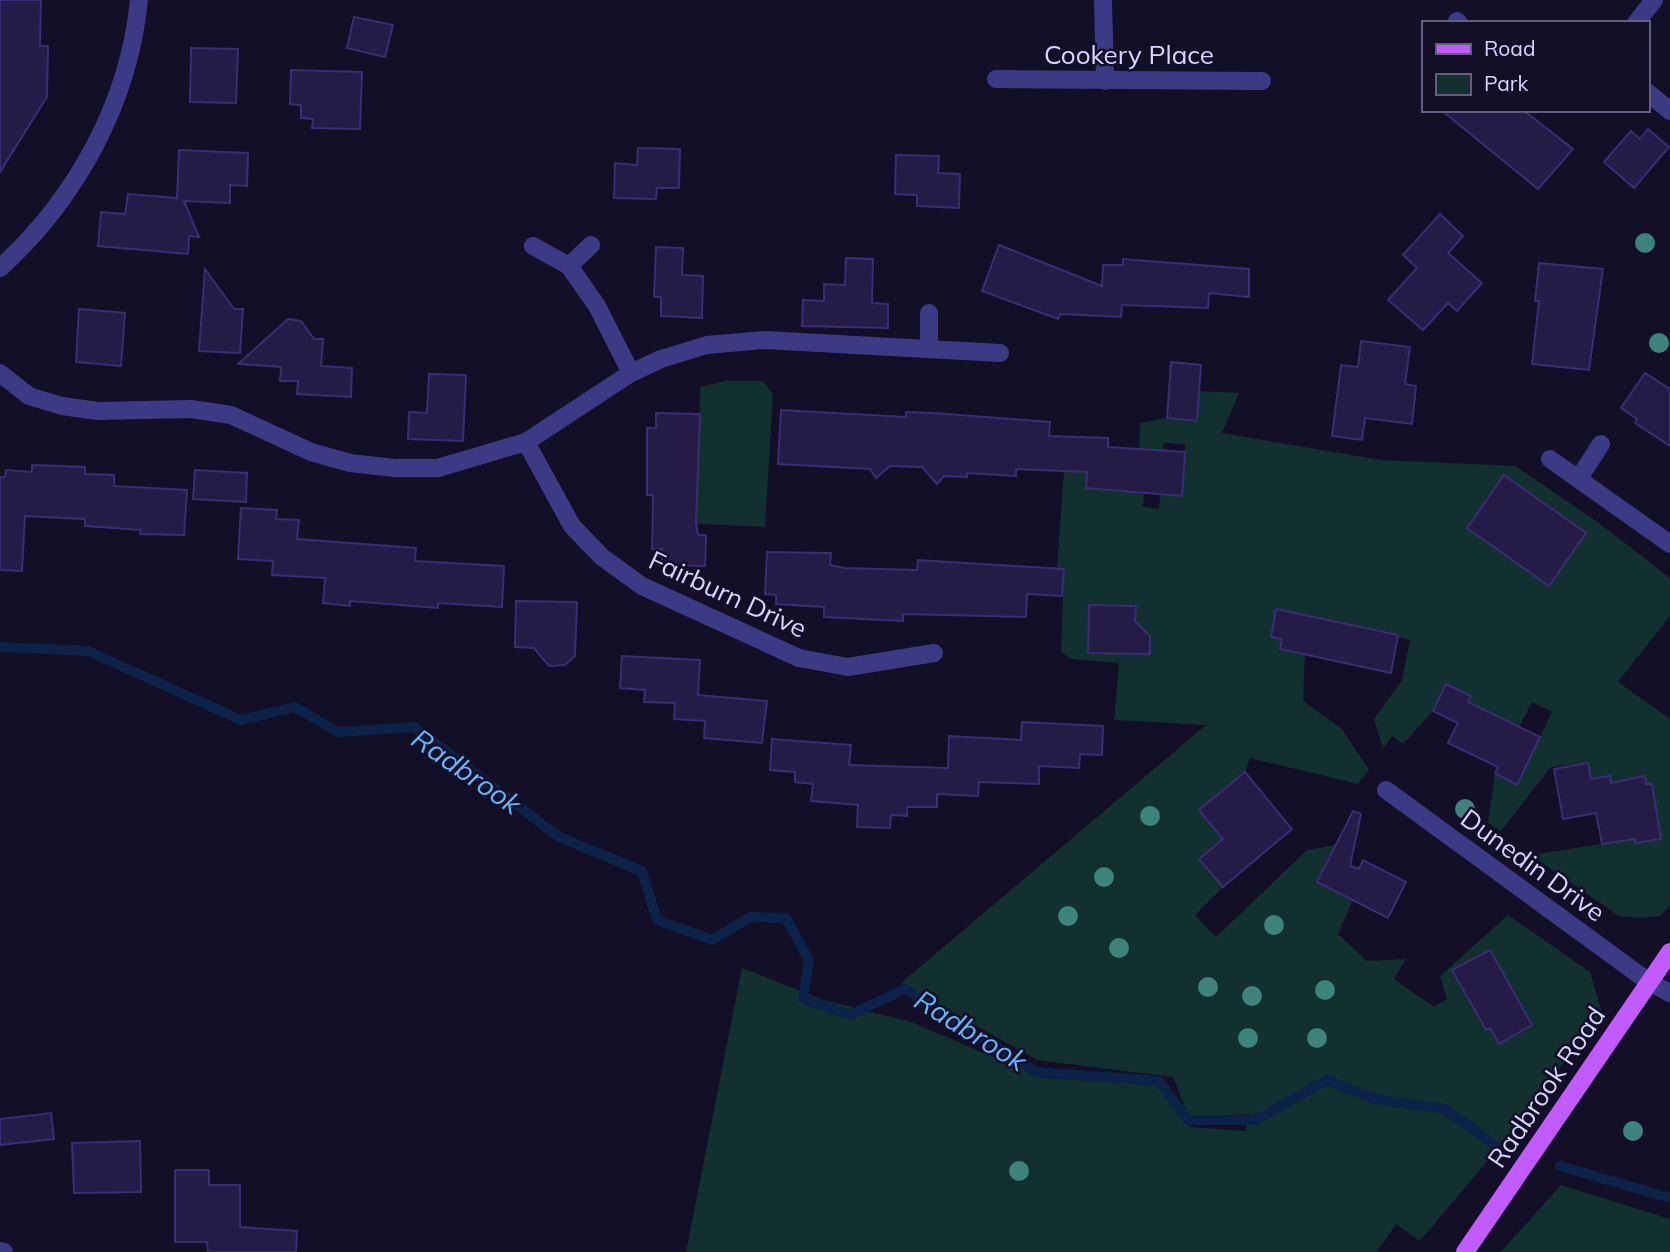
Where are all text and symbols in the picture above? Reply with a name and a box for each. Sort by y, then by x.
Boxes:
legend [1422,21,1649,112]
text: Road [1484,35,1535,61]
street label: Cookery Place [1044,38,1214,71]
text: Park [1484,70,1528,96]
street label: Fairburn Drive [644,543,812,645]
water label: Radbrook [405,720,530,822]
street label: Dunedin Drive [1454,802,1612,928]
water label: Radbrook [908,982,1035,1079]
street label: Radbrook Road [1480,1000,1612,1174]

